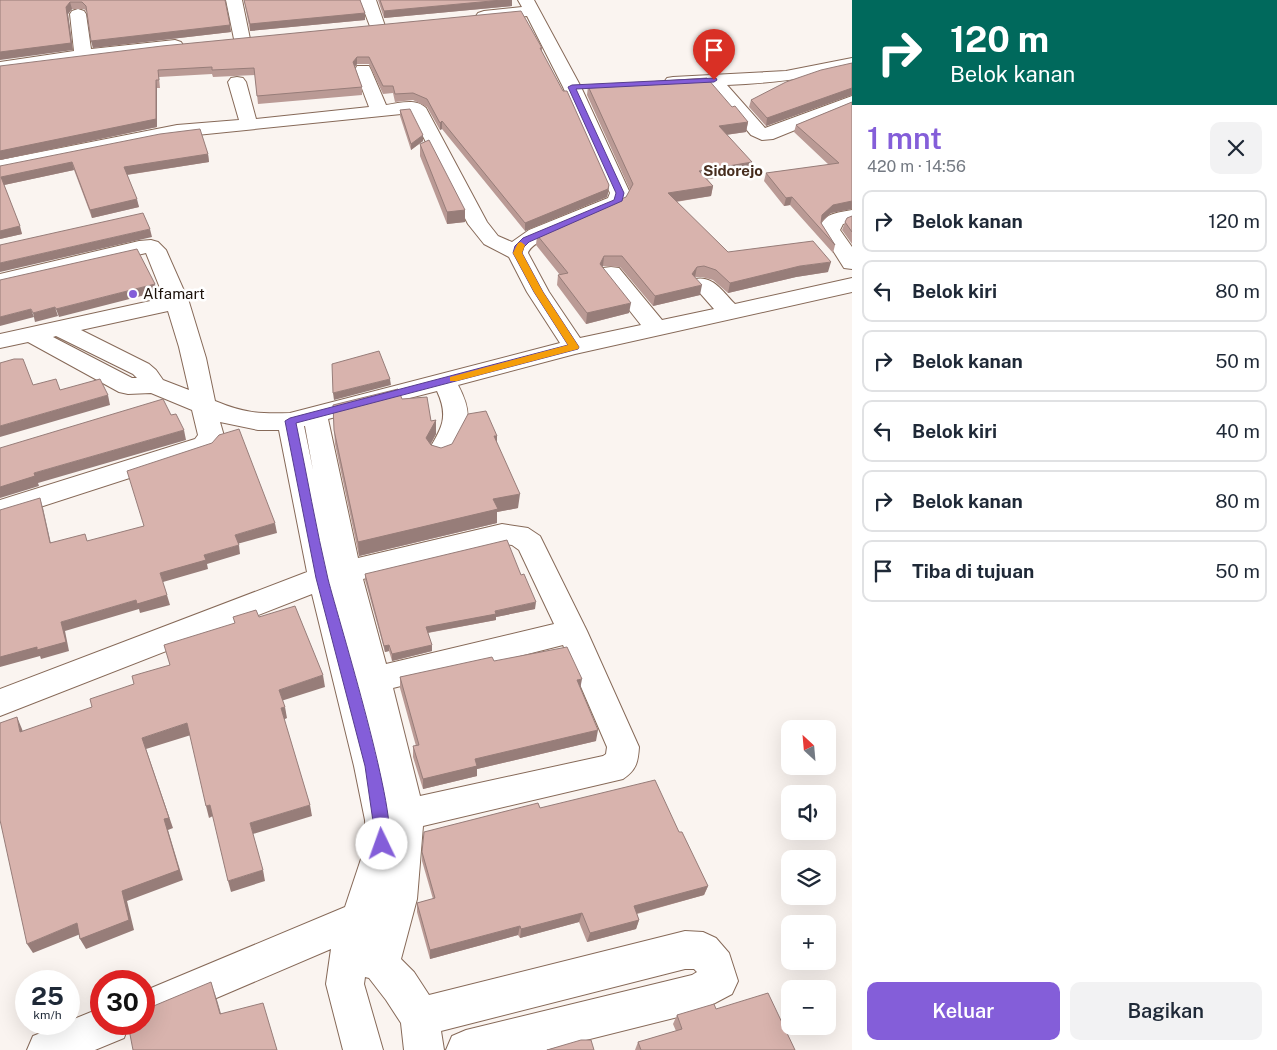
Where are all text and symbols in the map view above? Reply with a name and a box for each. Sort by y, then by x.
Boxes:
text: 120 m [950,19,1049,60]
icon: right [867,20,932,85]
pin [693,29,735,80]
icon: arrive [700,36,728,64]
text: Belok kanan [950,61,1075,87]
text: 1 mnt [867,120,942,156]
button: close [1210,122,1262,174]
text: 420 m · 14:56 [867,157,966,176]
district label: Sidorejo [703,162,763,179]
icon: right [869,207,897,235]
text: Belok kanan [912,210,1023,232]
text: 120 m [1208,210,1260,232]
icon: left [869,277,897,305]
text: Belok kiri [912,280,997,302]
text: 80 m [1215,280,1260,302]
place label: Alfamart [143,285,205,302]
marker: Alfamart [127,288,139,300]
icon: right [869,347,897,375]
text: Belok kanan [912,350,1023,372]
text: 50 m [1215,350,1260,372]
icon: left [869,417,897,445]
text: Belok kiri [912,420,997,442]
text: 40 m [1215,420,1260,442]
icon: right [869,487,897,515]
text: Belok kanan [912,490,1023,512]
text: 80 m [1215,490,1260,512]
icon: arrive [869,557,897,585]
text: Tiba di tujuan [912,560,1034,582]
text: 50 m [1215,560,1260,582]
north arrow [781,720,836,775]
map controls [781,720,836,1035]
button: sound [781,785,836,840]
position arrow [355,817,407,869]
button: layers [781,850,836,905]
button: + [781,915,836,970]
speed limit sign: 30 [90,970,155,1035]
button: − [781,980,836,1035]
text: 25 [31,981,64,1011]
button: Keluar [867,982,1060,1040]
button: Bagikan [1070,982,1262,1040]
text: km/h [33,1008,62,1022]

